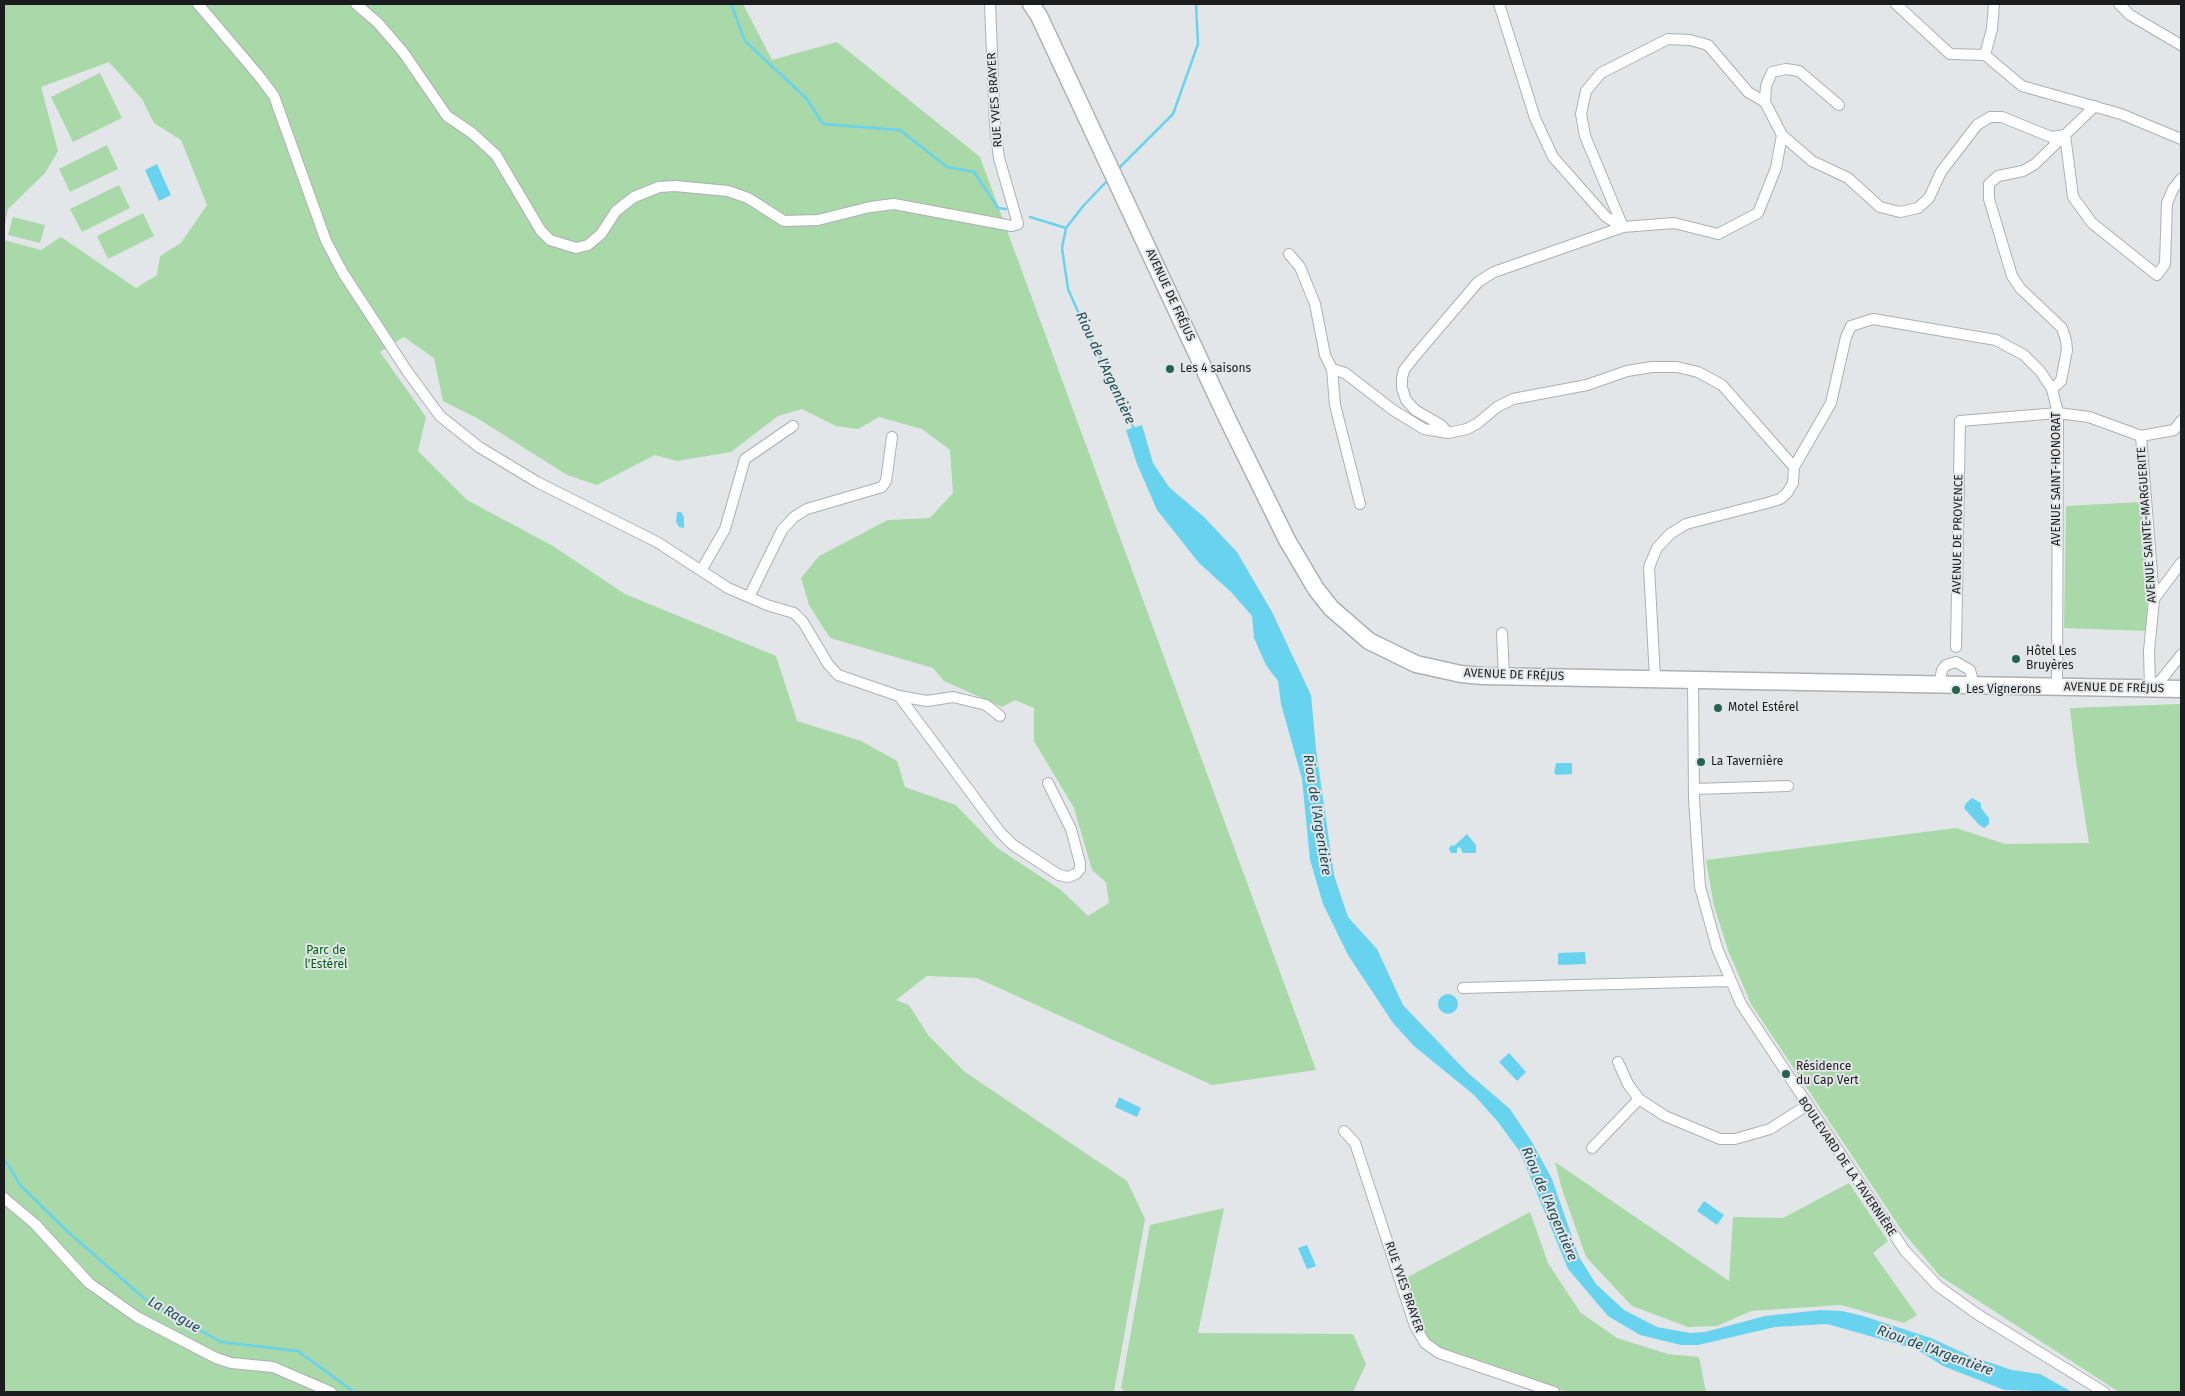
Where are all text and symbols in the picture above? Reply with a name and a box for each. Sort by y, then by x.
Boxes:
street label: RUE YVES BRAYER [984,52,1006,148]
street label: AVENUE DE FRÉJUS [1142,246,1198,344]
water label: Riou de l'Argentière [1072,309,1138,427]
place label: Les 4 saisons [1180,362,1251,376]
marker: Les 4 saisons [1164,363,1176,375]
street label: AVENUE SAINT-HONORAT [2050,412,2064,546]
street label: AVENUE SAINTE-MARGUERITE [2134,446,2160,604]
street label: AVENUE DE PROVENCE [1950,474,1966,594]
place label: Hôtel Les Bruyères [2026,645,2076,673]
marker: Hôtel Les Bruyères [2010,653,2022,665]
street label: AVENUE DE FRÉJUS [1464,666,1564,684]
street label: AVENUE DE FRÉJUS [2064,680,2164,696]
place label: Les Vignerons [1966,683,2041,697]
marker: Les Vignerons [1950,684,1962,696]
place label: Motel Estérel [1728,701,1799,715]
marker: Motel Estérel [1712,702,1724,714]
water label: Riou de l'Argentière [1299,753,1335,877]
place label: La Tavernière [1711,755,1783,769]
marker: La Tavernière [1695,756,1707,768]
park label: Parc de l'Estérel [305,944,347,972]
place label: Résidence du Cap Vert [1796,1060,1859,1088]
marker: Résidence du Cap Vert [1780,1068,1792,1080]
street label: BOULEVARD DE LA TAVERNIÈRE [1795,1094,1899,1240]
water label: Riou de l'Argentière [1517,1145,1581,1263]
street label: RUE YVES BRAYER [1382,1240,1426,1334]
water label: La Rague [145,1293,203,1337]
water label: Riou de l'Argentière [1875,1322,1995,1380]

